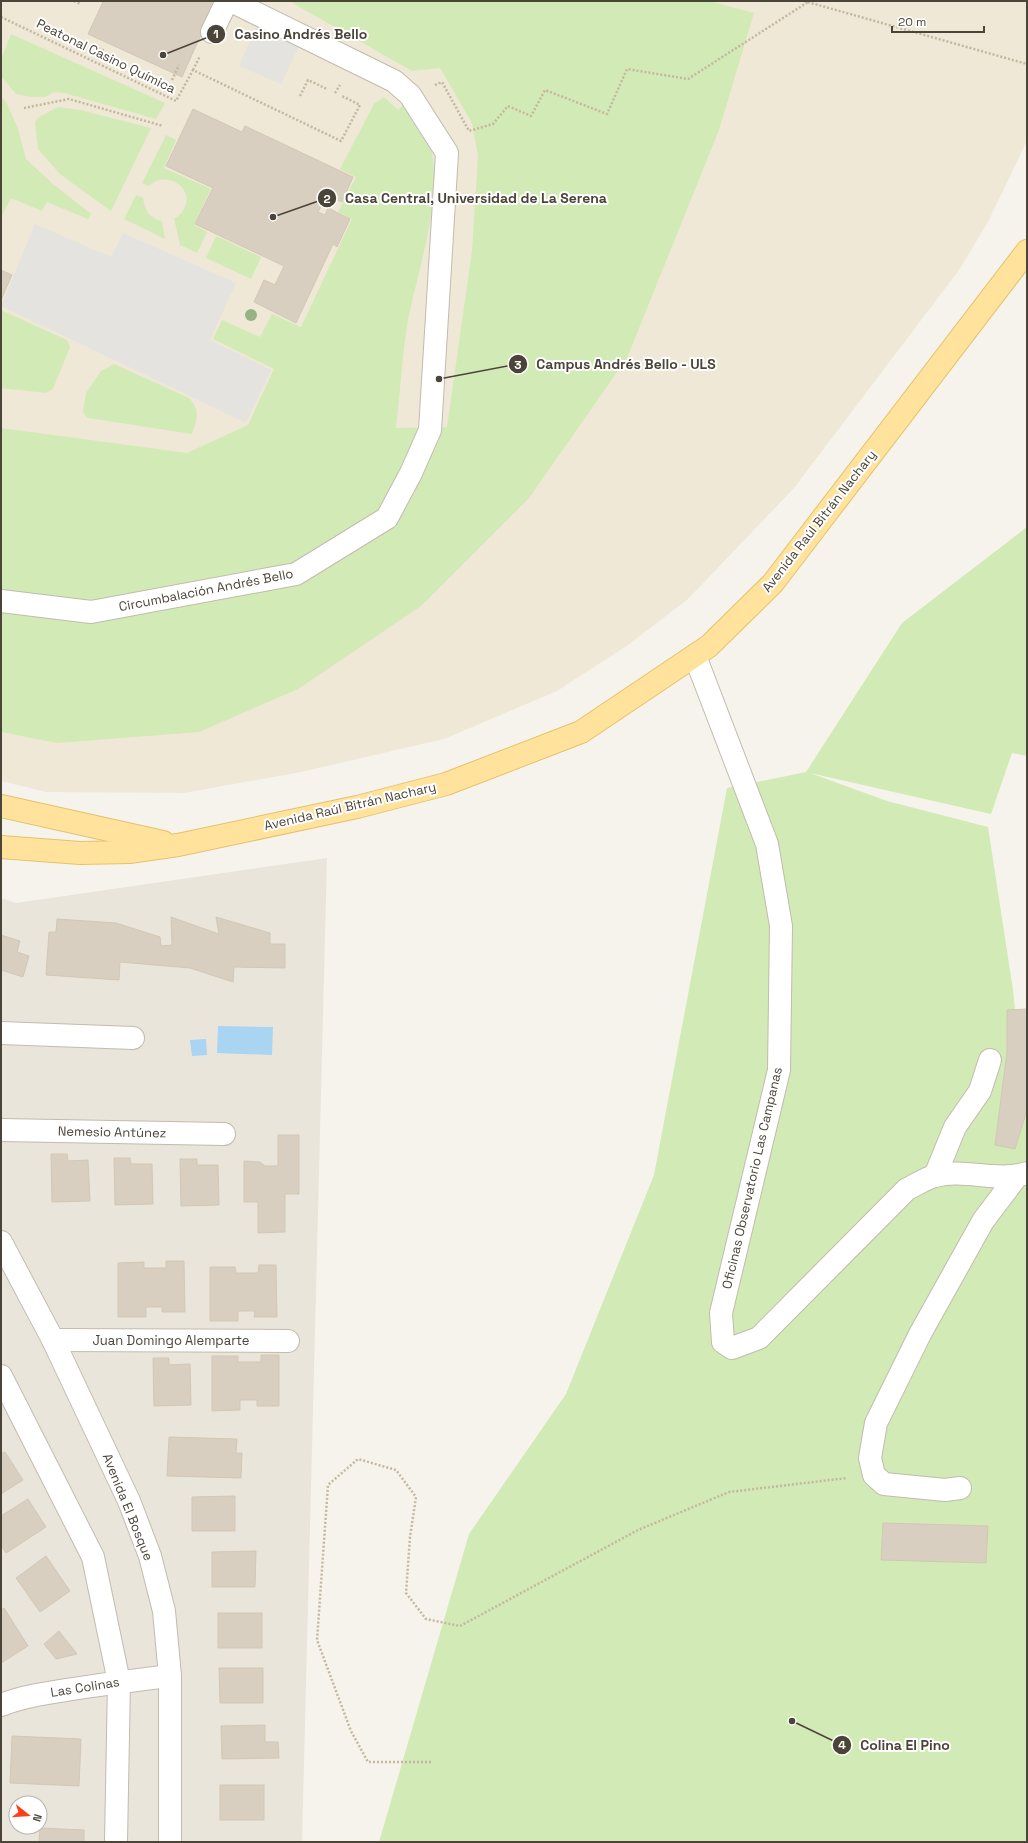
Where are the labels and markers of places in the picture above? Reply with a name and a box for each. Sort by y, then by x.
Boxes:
callout: Casino Andrés Bello [206,21,375,47]
callout: Casa Central, Universidad de La Serena [317,185,615,211]
callout: Campus Andrés Bello - ULS [508,351,725,377]
callout: Colina El Pino [832,1732,958,1758]

